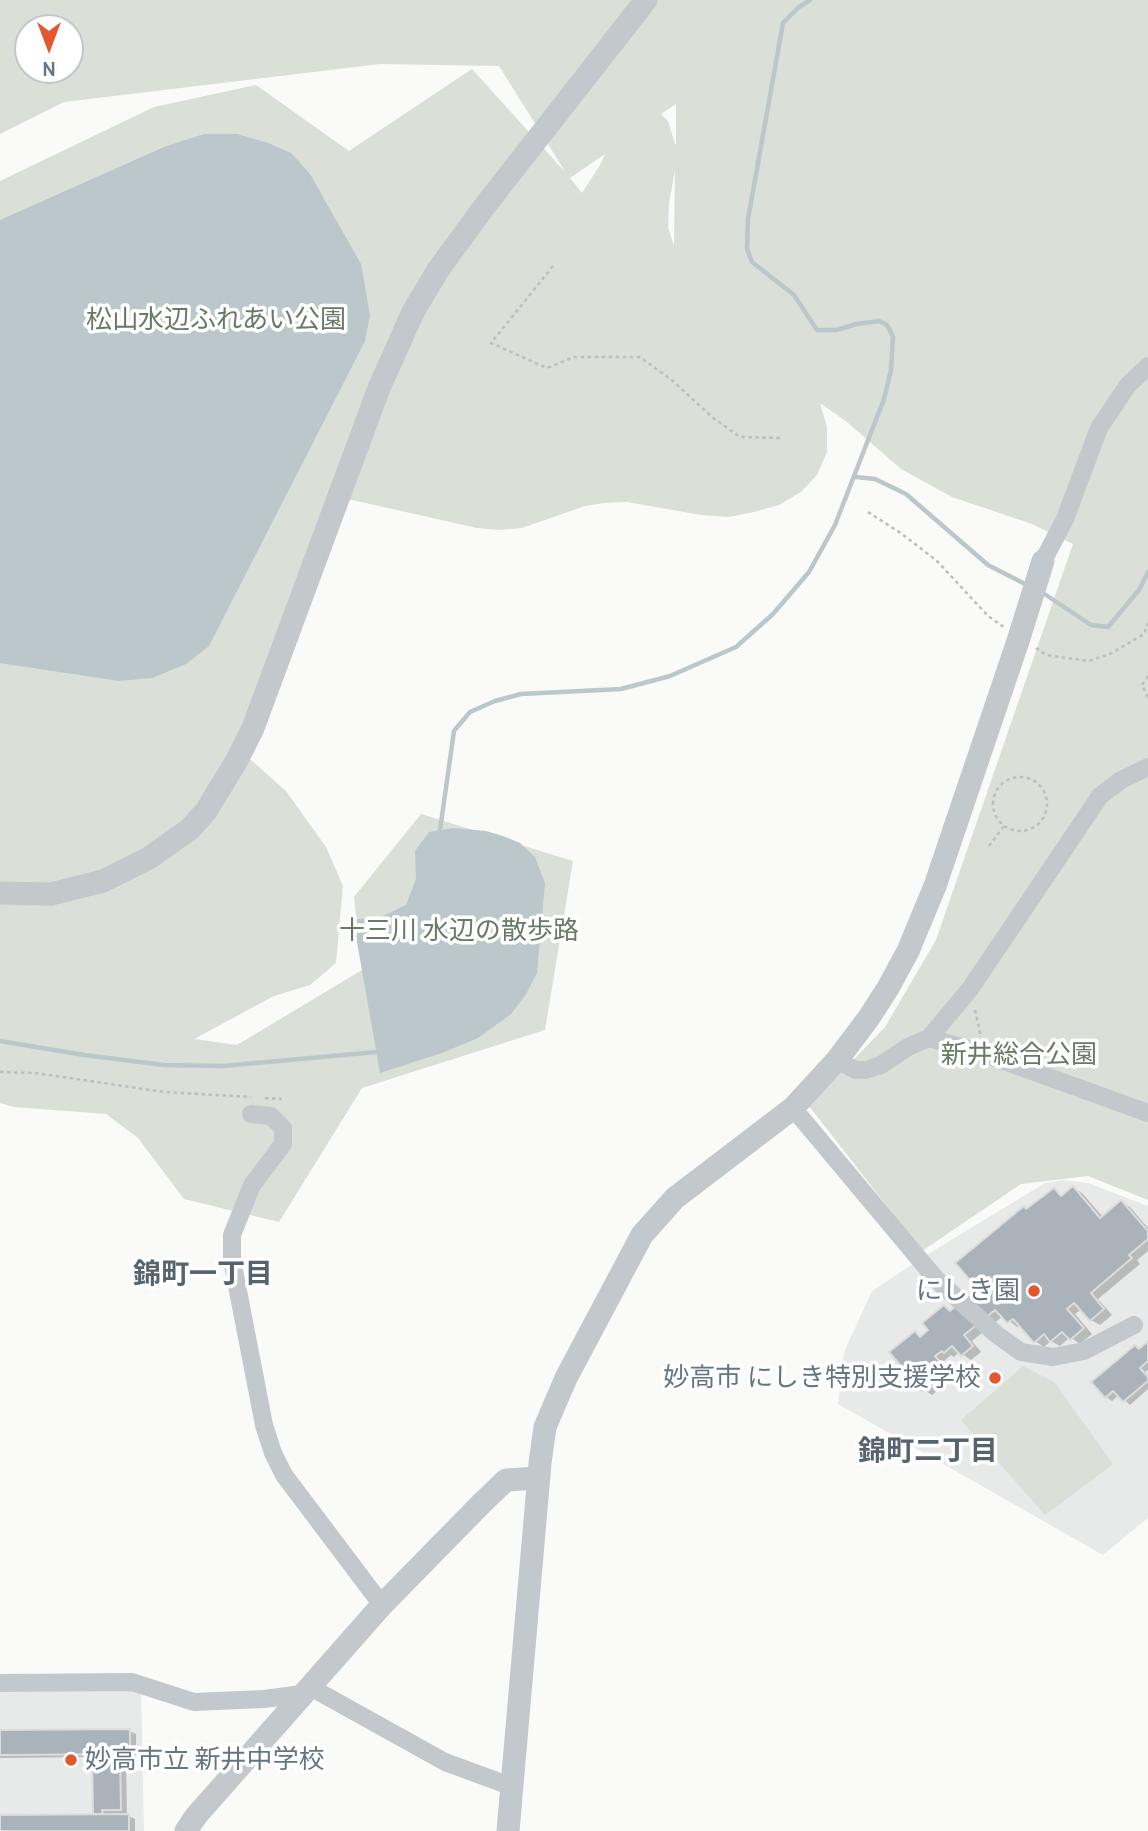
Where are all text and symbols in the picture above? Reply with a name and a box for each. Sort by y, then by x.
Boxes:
north arrow [14,14,84,84]
text: N [42,57,56,80]
park label: 松山水辺ふれあい公園 [86,304,346,336]
park label: 十三川 水辺の散歩路 [339,915,579,947]
park label: 新井総合公園 [941,1039,1097,1071]
district label: 錦町一丁目 [133,1258,273,1292]
place label: にしき園 [916,1275,1020,1307]
marker: にしき園 [1026,1283,1042,1299]
place label: 妙高市 にしき特別支援学校 [663,1362,981,1394]
marker: 妙高市 にしき特別支援学校 [987,1370,1003,1386]
district label: 錦町二丁目 [858,1435,998,1469]
place label: 妙高市立 新井中学校 [85,1744,325,1776]
marker: 妙高市立 新井中学校 [63,1752,79,1768]

